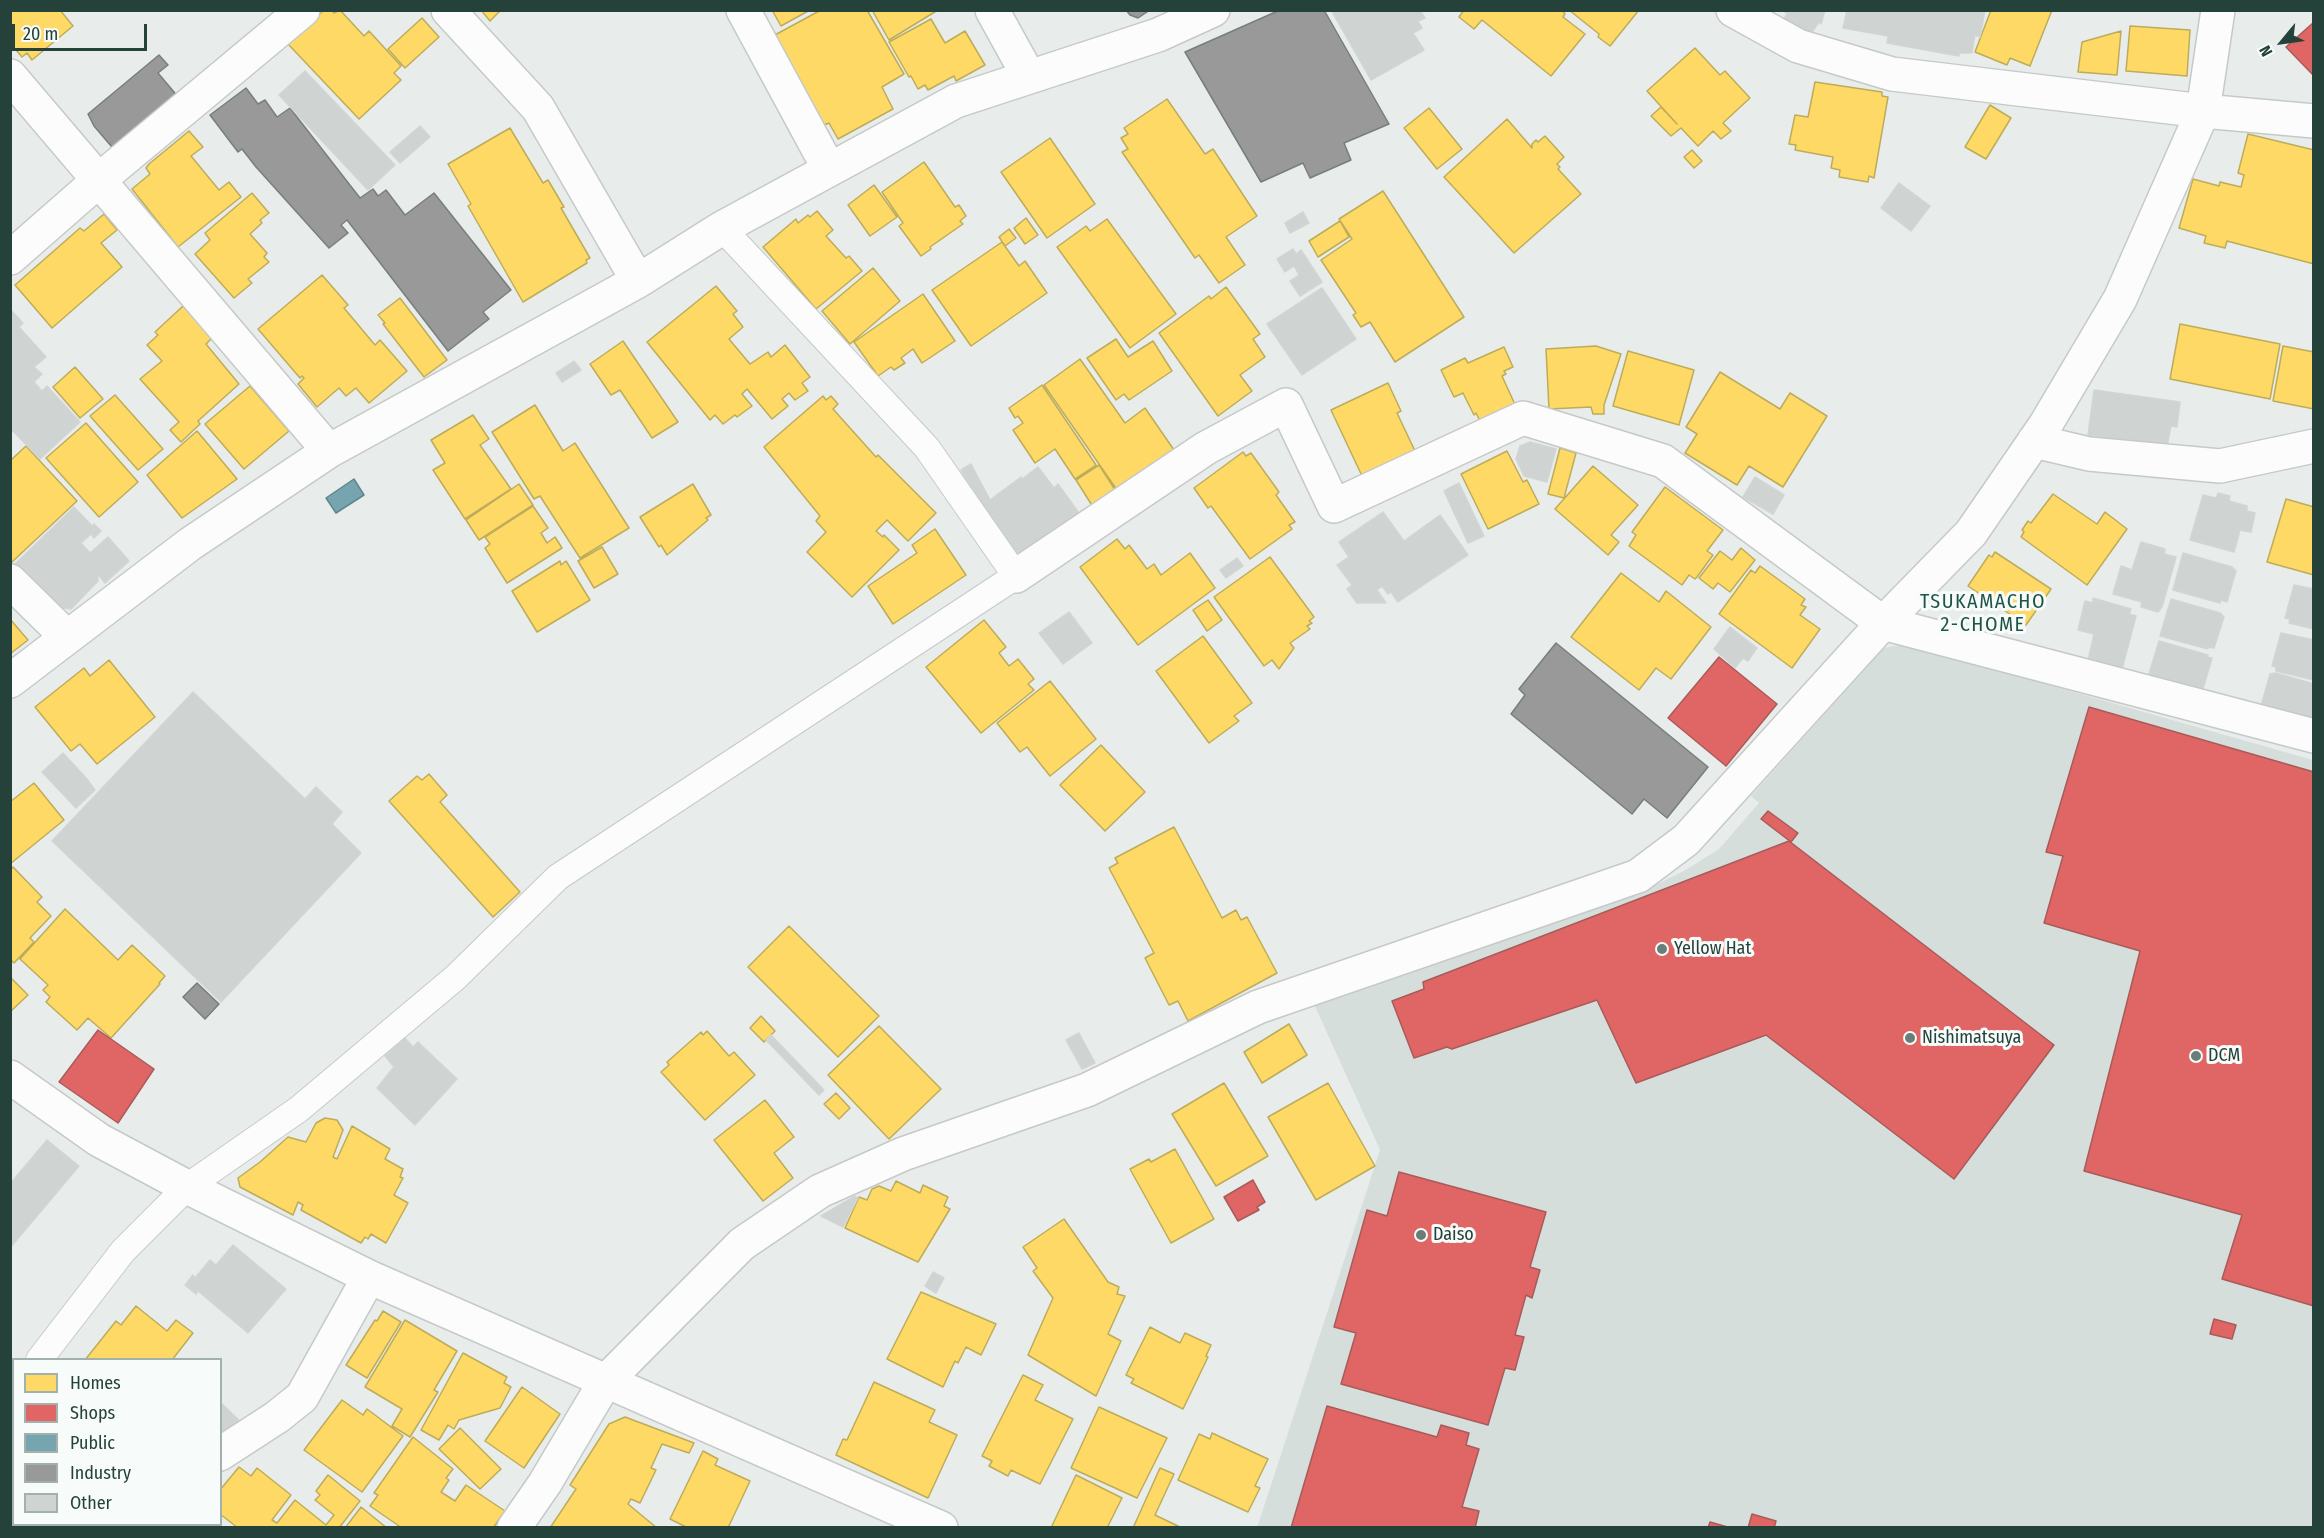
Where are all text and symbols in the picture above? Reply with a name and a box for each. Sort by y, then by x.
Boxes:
scale bar [15,12,150,50]
north arrow [2252,12,2312,72]
text: 20 m [23,23,58,45]
text: N [2255,42,2276,60]
district label: TSUKAMACHO 2-CHOME [1920,590,2046,637]
place label: Yellow Hat [1674,938,1751,960]
marker: Yellow Hat [1655,942,1669,956]
place label: Nishimatsuya [1922,1027,2021,1049]
marker: Nishimatsuya [1903,1031,1917,1045]
place label: DCM [2208,1045,2240,1067]
marker: DCM [2189,1049,2203,1063]
place label: Daiso [1433,1224,1474,1246]
marker: Daiso [1414,1228,1428,1242]
legend [12,1358,222,1526]
text: Homes [70,1372,121,1394]
text: Shops [70,1402,115,1424]
text: Public [70,1432,115,1454]
text: Industry [70,1462,131,1484]
text: Other [70,1492,112,1514]

